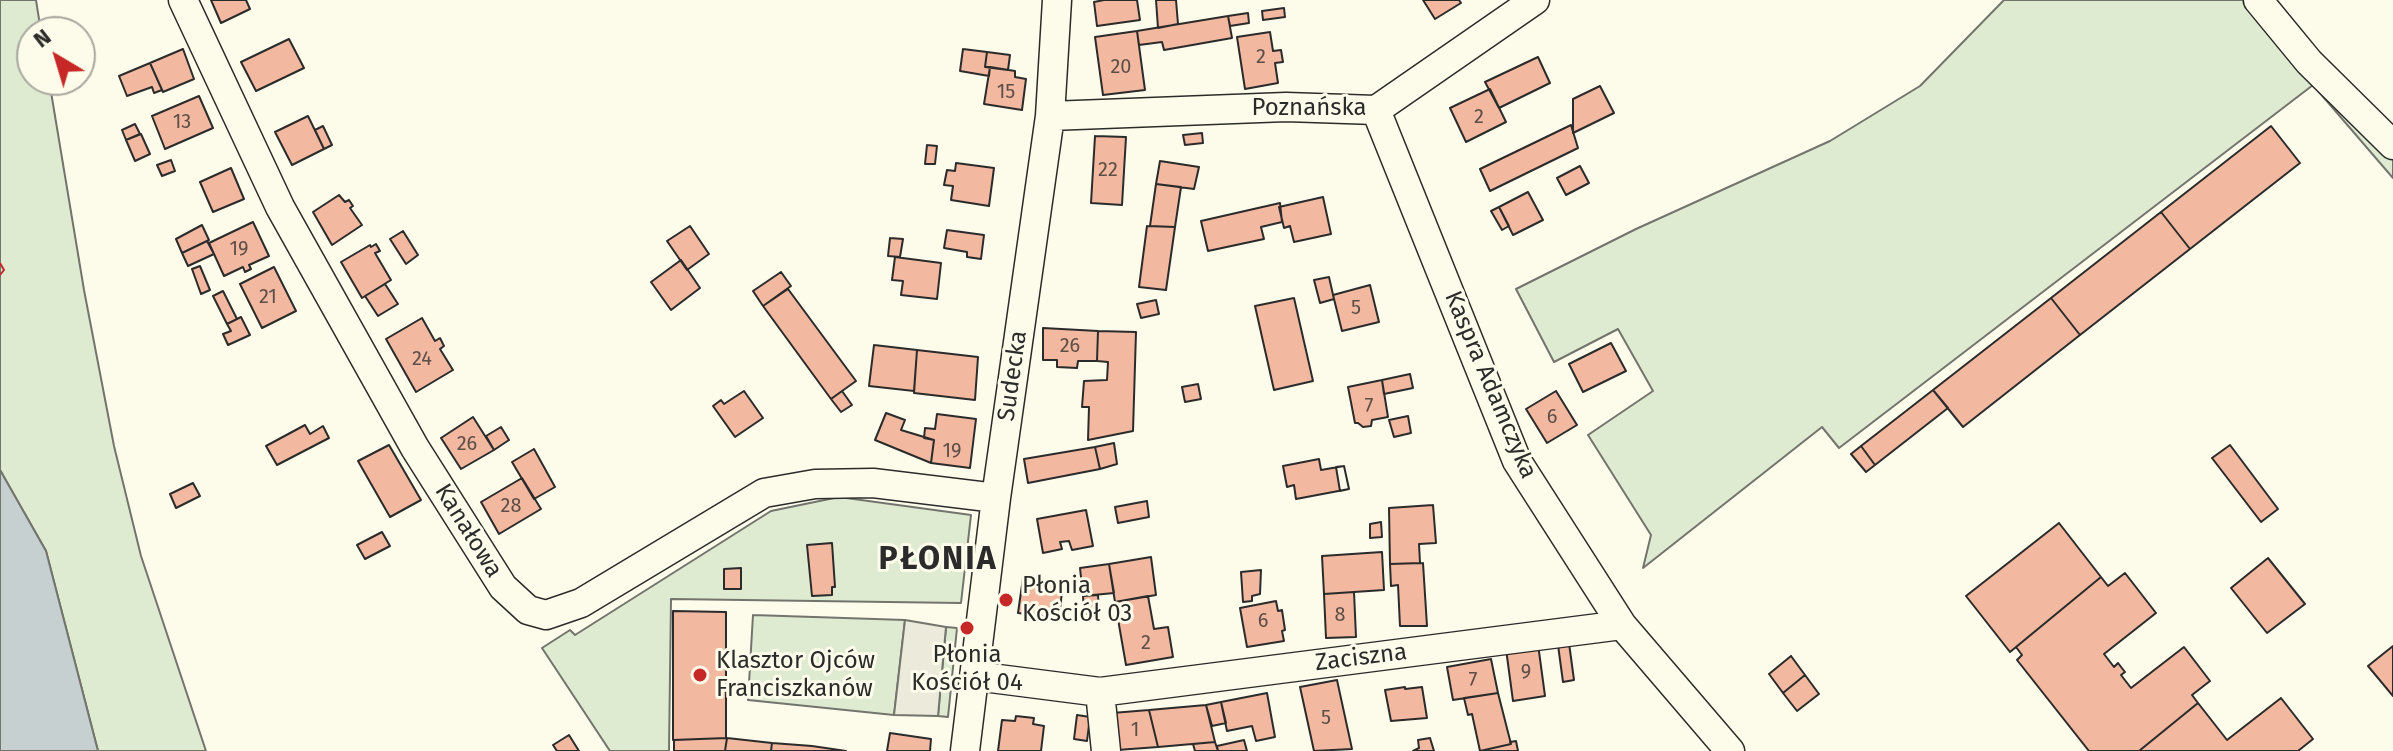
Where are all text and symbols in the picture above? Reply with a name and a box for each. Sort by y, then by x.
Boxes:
north arrow [16,16,96,96]
text: N [28,23,56,53]
house number: 2 [1256,45,1266,69]
house number: 20 [1110,55,1132,79]
house number: 15 [997,80,1015,104]
street label: Poznańska [1252,94,1366,122]
house number: 2 [1474,105,1484,129]
house number: 13 [173,110,191,134]
house number: 22 [1098,158,1118,182]
house number: 19 [229,237,249,261]
house number: 21 [259,285,277,309]
street label: Kaspra Adamczyka [1438,287,1542,483]
house number: 5 [1351,296,1361,320]
street label: Sudecka [992,329,1034,423]
house number: 26 [1060,334,1080,358]
house number: 24 [412,347,432,371]
house number: 7 [1365,394,1373,418]
house number: 6 [1547,405,1557,429]
house number: 26 [457,432,477,456]
house number: 19 [942,439,962,463]
street label: Kanałowa [428,479,508,583]
house number: 28 [501,494,521,518]
district label: PŁONIA [878,541,998,579]
place label: Płonia Kościół 03 [1022,572,1132,628]
marker: Płonia Kościół 03 [997,591,1015,609]
house number: 8 [1334,603,1346,627]
house number: 6 [1258,609,1268,633]
marker: Płonia Kościół 04 [958,619,976,637]
house number: 2 [1141,631,1151,655]
street label: Zaciszna [1313,638,1409,678]
place label: Płonia Kościół 04 [911,641,1023,697]
place label: Klasztor Ojców Franciszkanów [716,647,875,703]
house number: 9 [1521,660,1531,684]
marker: Klasztor Ojców Franciszkanów [691,666,709,684]
house number: 7 [1469,668,1477,692]
house number: 5 [1321,706,1331,730]
house number: 1 [1131,718,1139,742]

